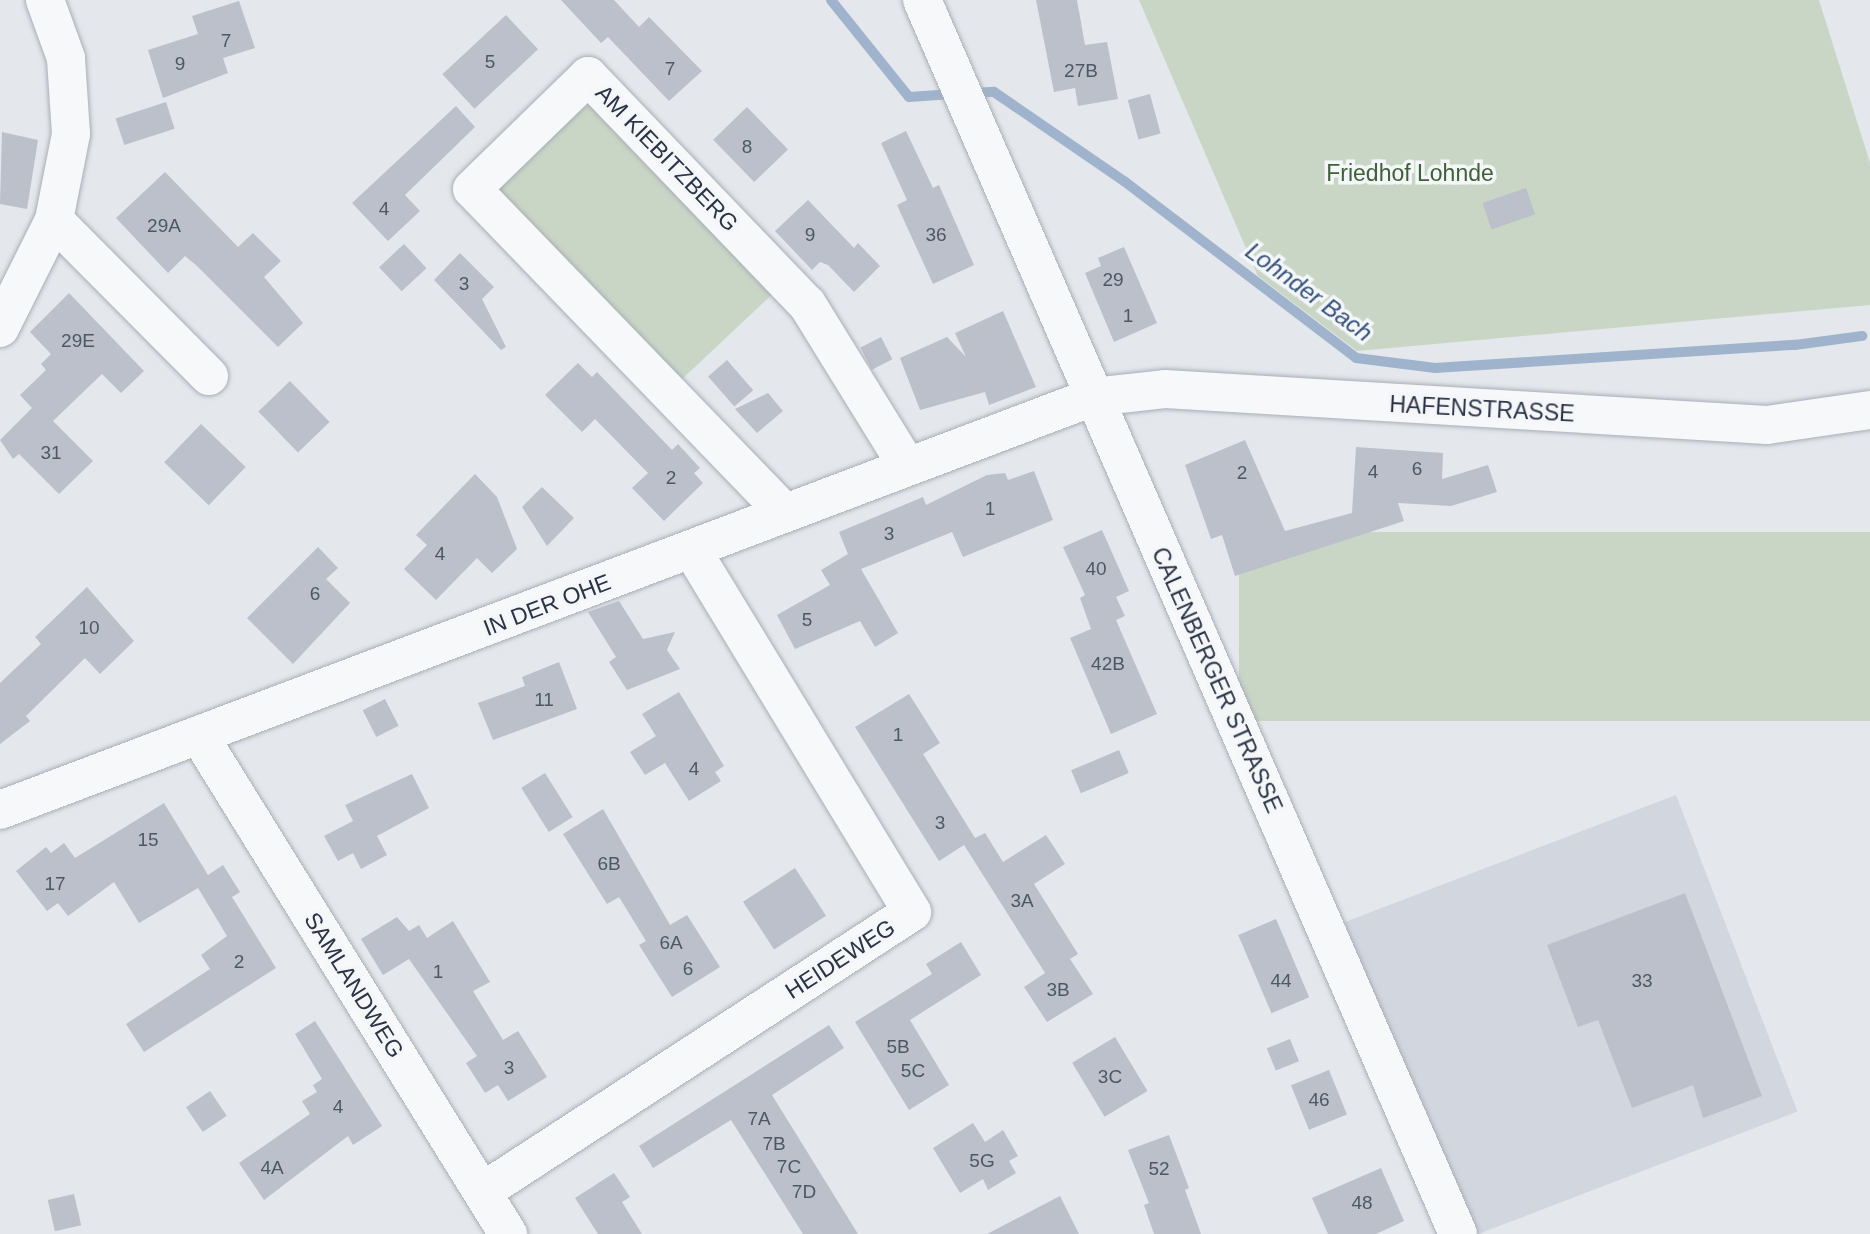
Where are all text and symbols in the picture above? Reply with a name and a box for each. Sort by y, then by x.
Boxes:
house number: 7 [221,30,231,52]
house number: 5 [485,51,495,73]
house number: 9 [175,53,185,75]
house number: 7 [665,58,675,80]
house number: 27B [1064,60,1098,82]
street label: AM KIEBITZBERG [590,79,744,237]
house number: 8 [742,136,752,158]
park label: Friedhof Lohnde [1326,159,1494,187]
house number: 4 [379,198,389,220]
house number: 29A [147,215,181,237]
house number: 9 [805,224,815,246]
house number: 36 [925,224,947,246]
water label: Lohnder Bach [1240,236,1378,348]
house number: 29 [1102,269,1124,291]
house number: 3 [459,273,469,295]
house number: 1 [1123,305,1133,327]
house number: 29E [61,330,95,352]
street label: HAFENSTRASSE [1389,390,1575,428]
house number: 31 [40,442,62,464]
house number: 6 [1412,458,1422,480]
house number: 4 [1368,461,1378,483]
house number: 2 [1237,462,1247,484]
house number: 2 [666,467,676,489]
house number: 1 [985,498,995,520]
house number: 3 [884,523,894,545]
house number: 4 [435,543,445,565]
street label: CALENBERGER STRASSE [1146,543,1288,817]
house number: 40 [1085,558,1107,580]
street label: IN DER OHE [479,568,615,642]
house number: 6 [310,583,320,605]
house number: 5 [802,609,812,631]
house number: 10 [78,617,100,639]
house number: 42B [1091,653,1125,675]
house number: 11 [534,689,554,711]
house number: 1 [893,724,903,746]
house number: 4 [689,758,699,780]
house number: 3 [935,812,945,834]
house number: 15 [137,829,159,851]
house number: 6B [597,853,621,875]
house number: 17 [44,873,66,895]
house number: 3A [1010,890,1034,912]
street label: SAMLANDWEG [298,907,410,1063]
street label: HEIDEWEG [780,913,900,1005]
house number: 6A [659,932,683,954]
house number: 2 [234,951,244,973]
house number: 6 [683,958,693,980]
house number: 1 [433,961,443,983]
house number: 44 [1270,970,1292,992]
house number: 33 [1631,970,1653,992]
house number: 3B [1046,979,1070,1001]
house number: 5B [886,1036,910,1058]
house number: 3 [504,1057,514,1079]
house number: 5C [901,1060,925,1082]
house number: 3C [1098,1066,1122,1088]
house number: 46 [1308,1089,1330,1111]
house number: 4 [333,1096,343,1118]
house number: 7A [747,1108,771,1130]
house number: 7B [762,1133,786,1155]
house number: 5G [969,1150,995,1172]
house number: 7C [777,1156,801,1178]
house number: 4A [260,1157,284,1179]
house number: 52 [1148,1158,1170,1180]
house number: 7D [792,1181,816,1203]
house number: 48 [1351,1192,1373,1214]

